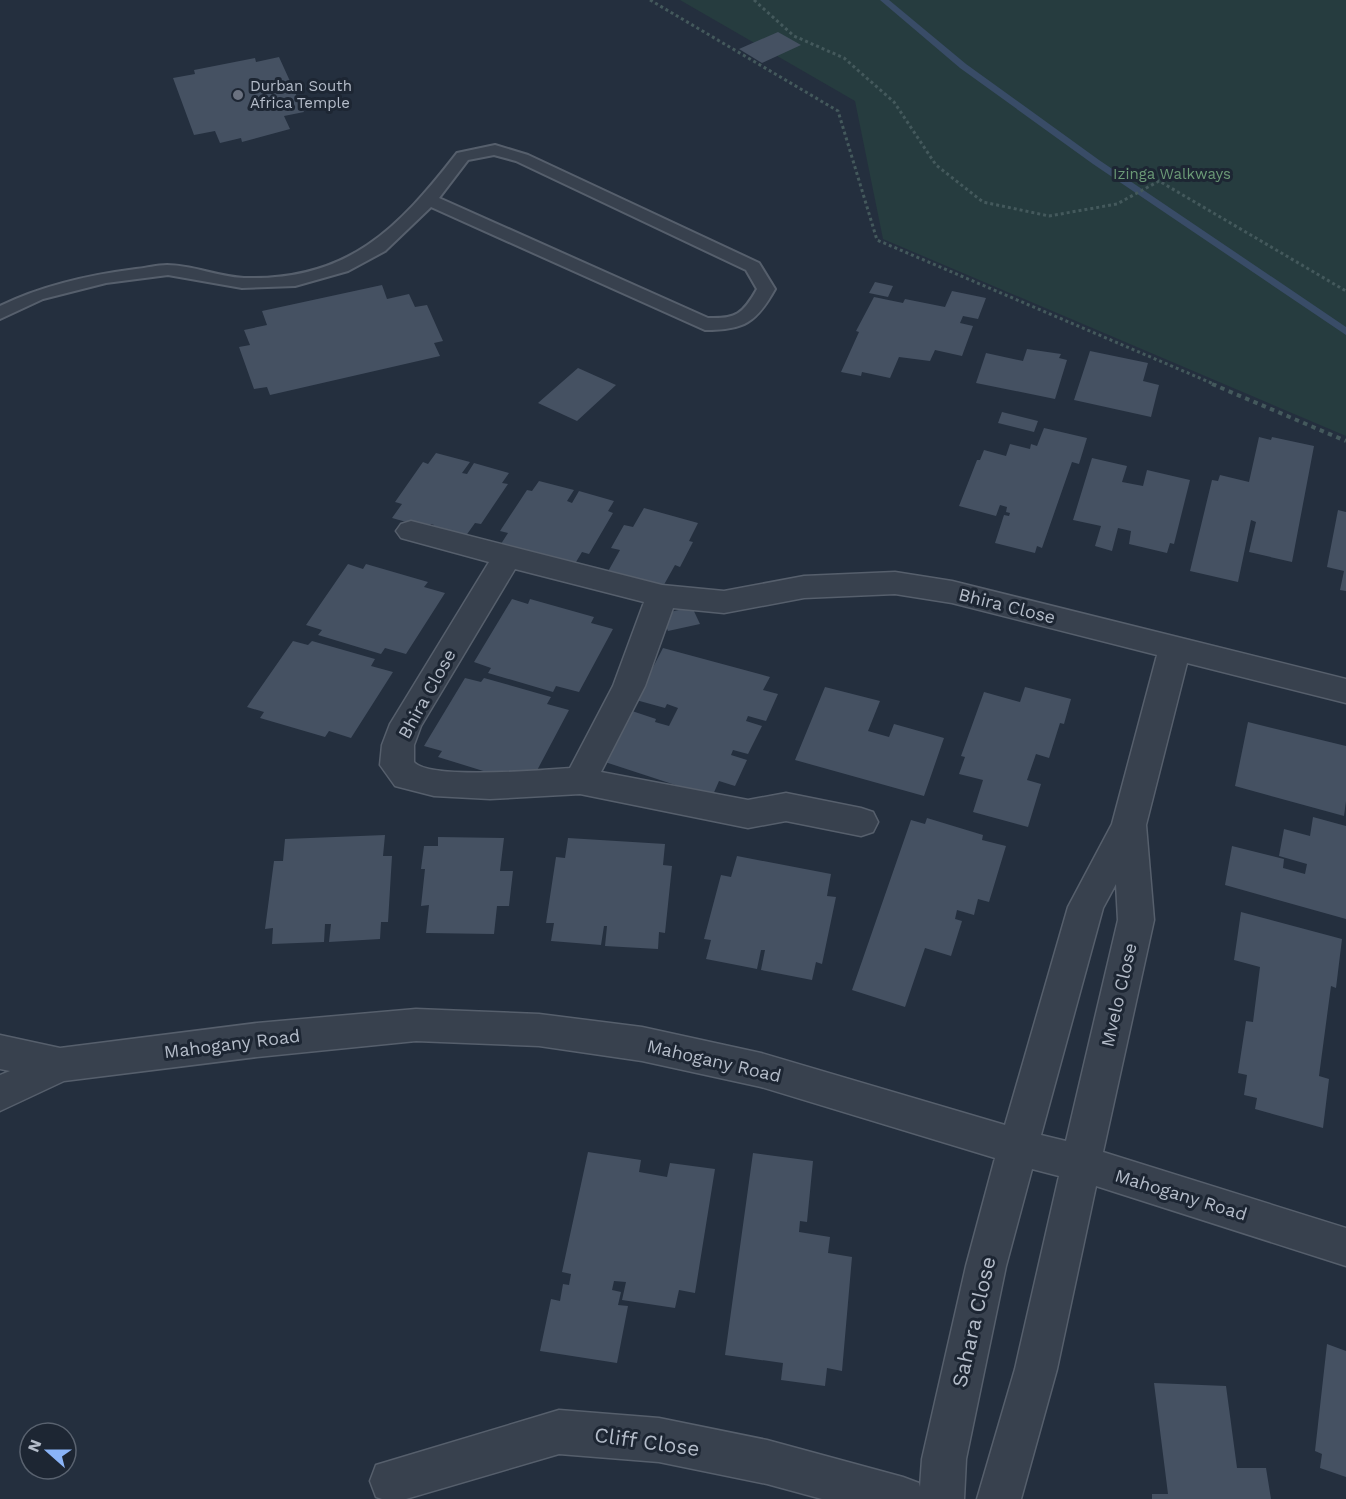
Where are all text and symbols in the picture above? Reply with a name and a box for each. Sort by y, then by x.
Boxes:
place label: Durban South Africa Temple [250,77,352,112]
marker: Durban South Africa Temple [231,88,245,102]
park label: Izinga Walkways [1113,165,1231,183]
street label: Bhira Close [956,583,1058,628]
street label: Bhira Close [393,645,460,742]
street label: Mvelo Close [1096,941,1141,1049]
street label: Mahogany Road [163,1025,301,1062]
street label: Mahogany Road [645,1035,783,1086]
street label: Mahogany Road [1113,1164,1250,1225]
street label: Sahara Close [946,1254,1001,1390]
north arrow [18,1421,78,1481]
street label: Cliff Close [593,1422,701,1461]
text: N [23,1437,45,1455]

